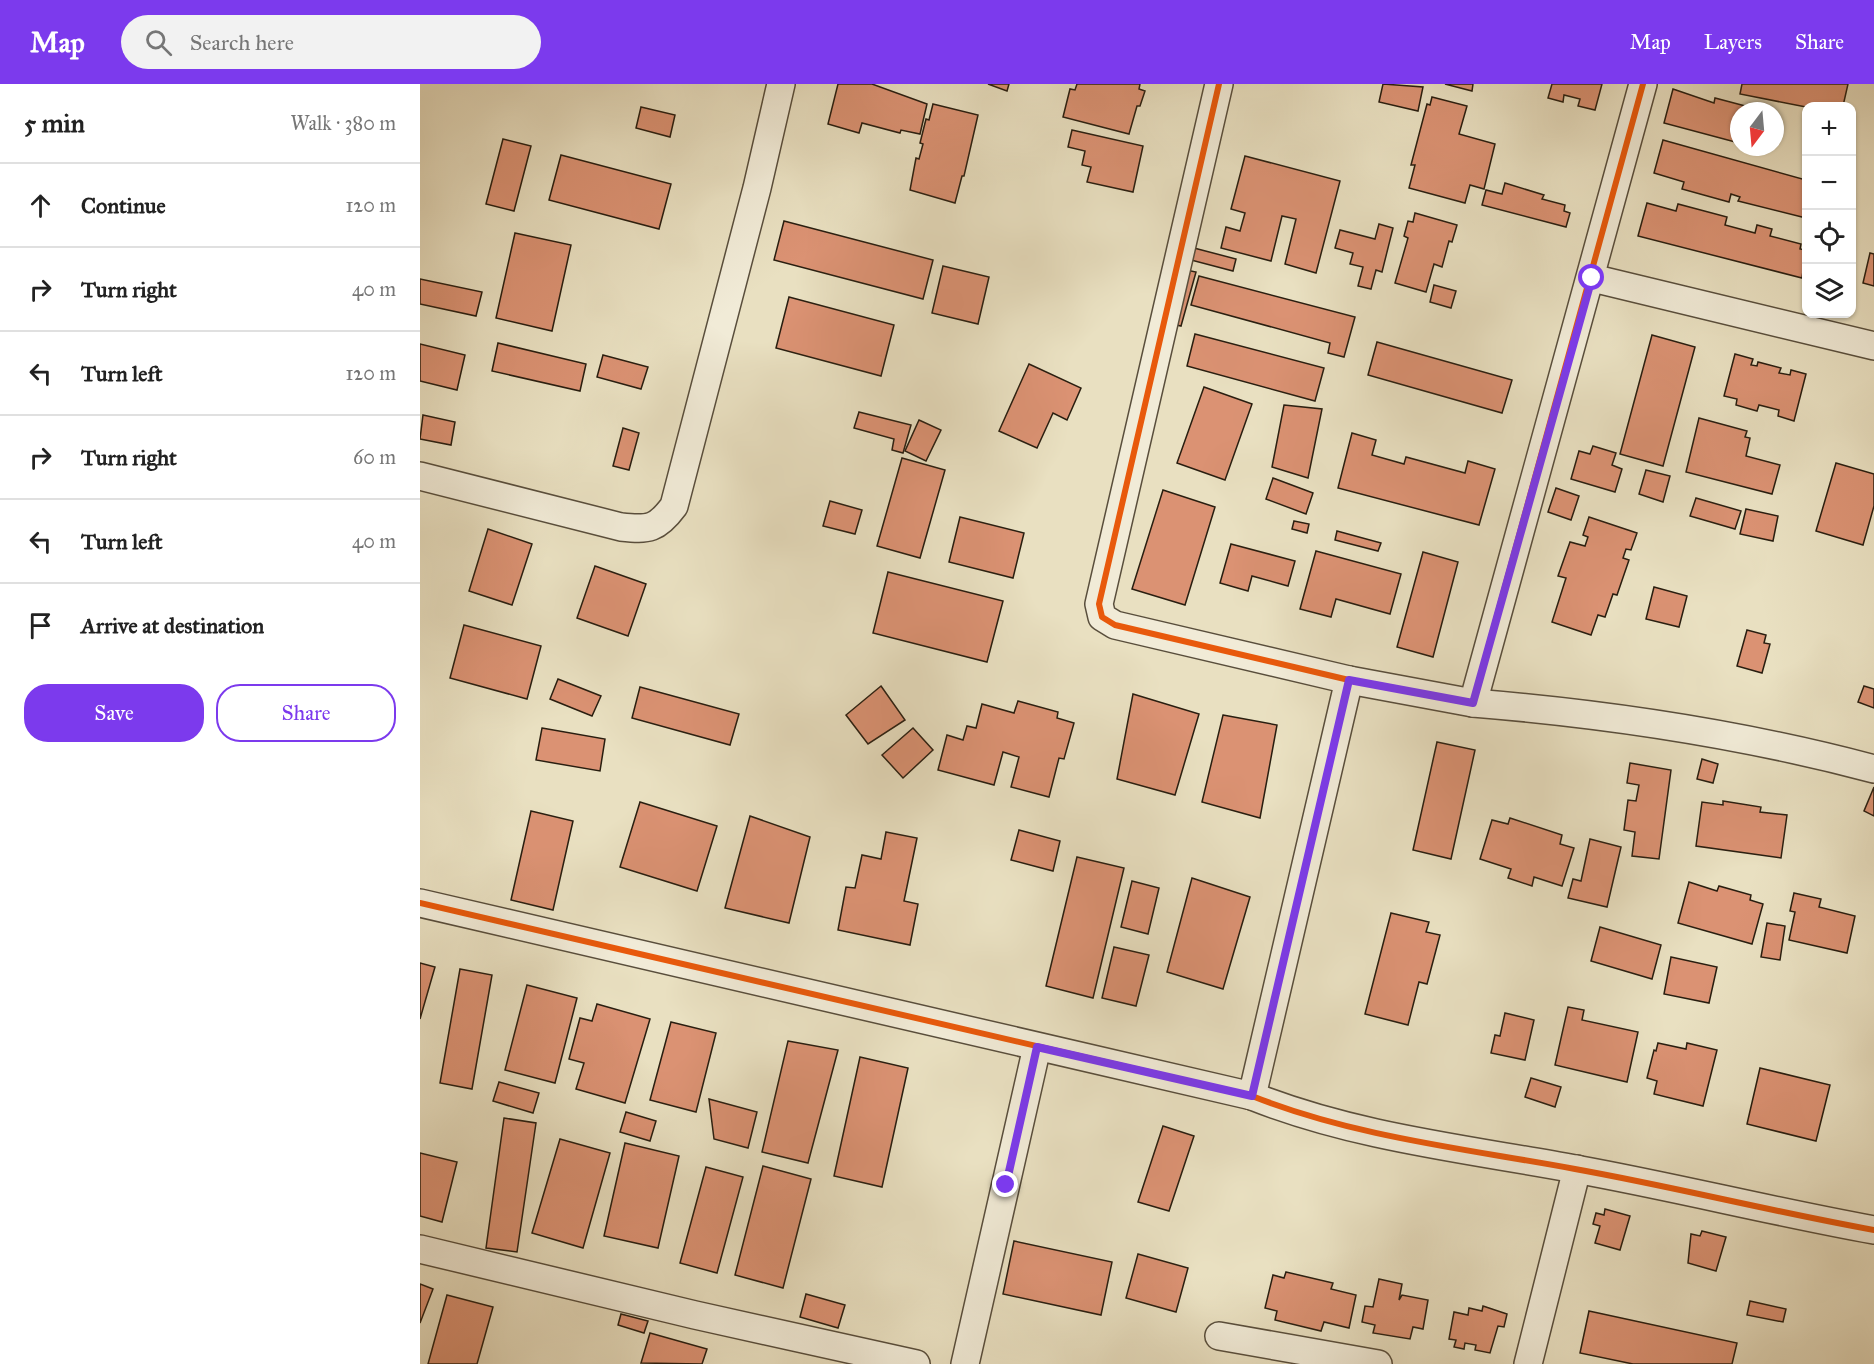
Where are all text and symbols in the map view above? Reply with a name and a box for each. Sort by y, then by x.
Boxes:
search box [121,15,541,69]
text: Map [30,25,85,60]
icon: search [142,26,175,59]
text: Search here [190,29,294,56]
text: Map [1630,29,1671,55]
text: Layers [1704,29,1762,55]
text: Share [1795,29,1844,55]
north arrow [1730,102,1784,156]
map controls [1802,102,1856,318]
button: + [1802,102,1856,156]
text: 5 min [24,107,85,139]
text: Walk · 380 m [290,111,396,135]
button: − [1802,156,1856,210]
icon: ahead [24,189,57,222]
text: Continue [81,192,166,219]
text: 120 m [345,193,396,217]
button: locate [1802,210,1856,264]
route start [1578,264,1604,290]
button: layers [1802,264,1856,318]
icon: right [24,273,57,306]
text: Turn right [81,276,177,303]
text: 40 m [352,277,396,301]
icon: left [24,357,57,390]
text: Turn left [81,360,163,387]
text: 120 m [345,361,396,385]
icon: right [24,441,57,474]
text: Turn right [81,444,177,471]
text: 60 m [353,445,396,469]
icon: left [24,525,57,558]
text: Turn left [81,528,163,555]
text: 40 m [352,529,396,553]
icon: arrive [24,609,57,642]
text: Arrive at destination [81,612,264,639]
button: Save [24,684,204,742]
button: Share [216,684,396,742]
route end [992,1171,1018,1197]

